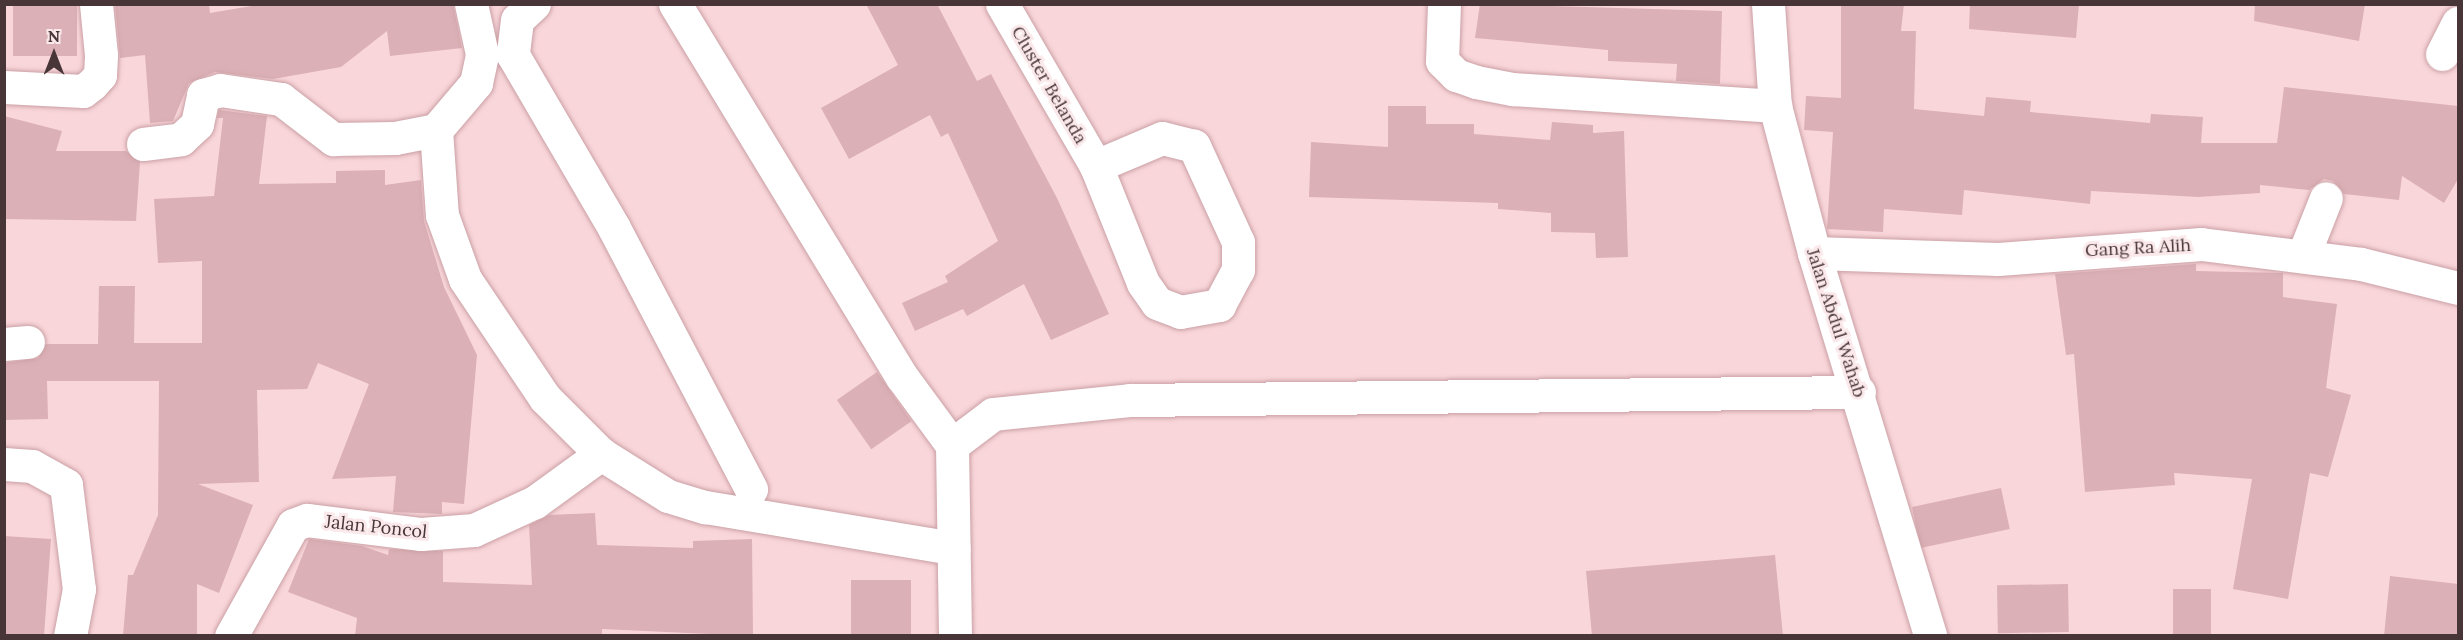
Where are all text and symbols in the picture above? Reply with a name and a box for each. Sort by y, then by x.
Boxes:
street label: Cluster Belanda [1007,22,1091,148]
north arrow [24,24,84,84]
text: N [48,26,60,46]
street label: Gang Ra Alih [2085,234,2191,262]
street label: Jalan Abdul Wahab [1802,246,1870,400]
street label: Jalan Poncol [324,511,428,543]

